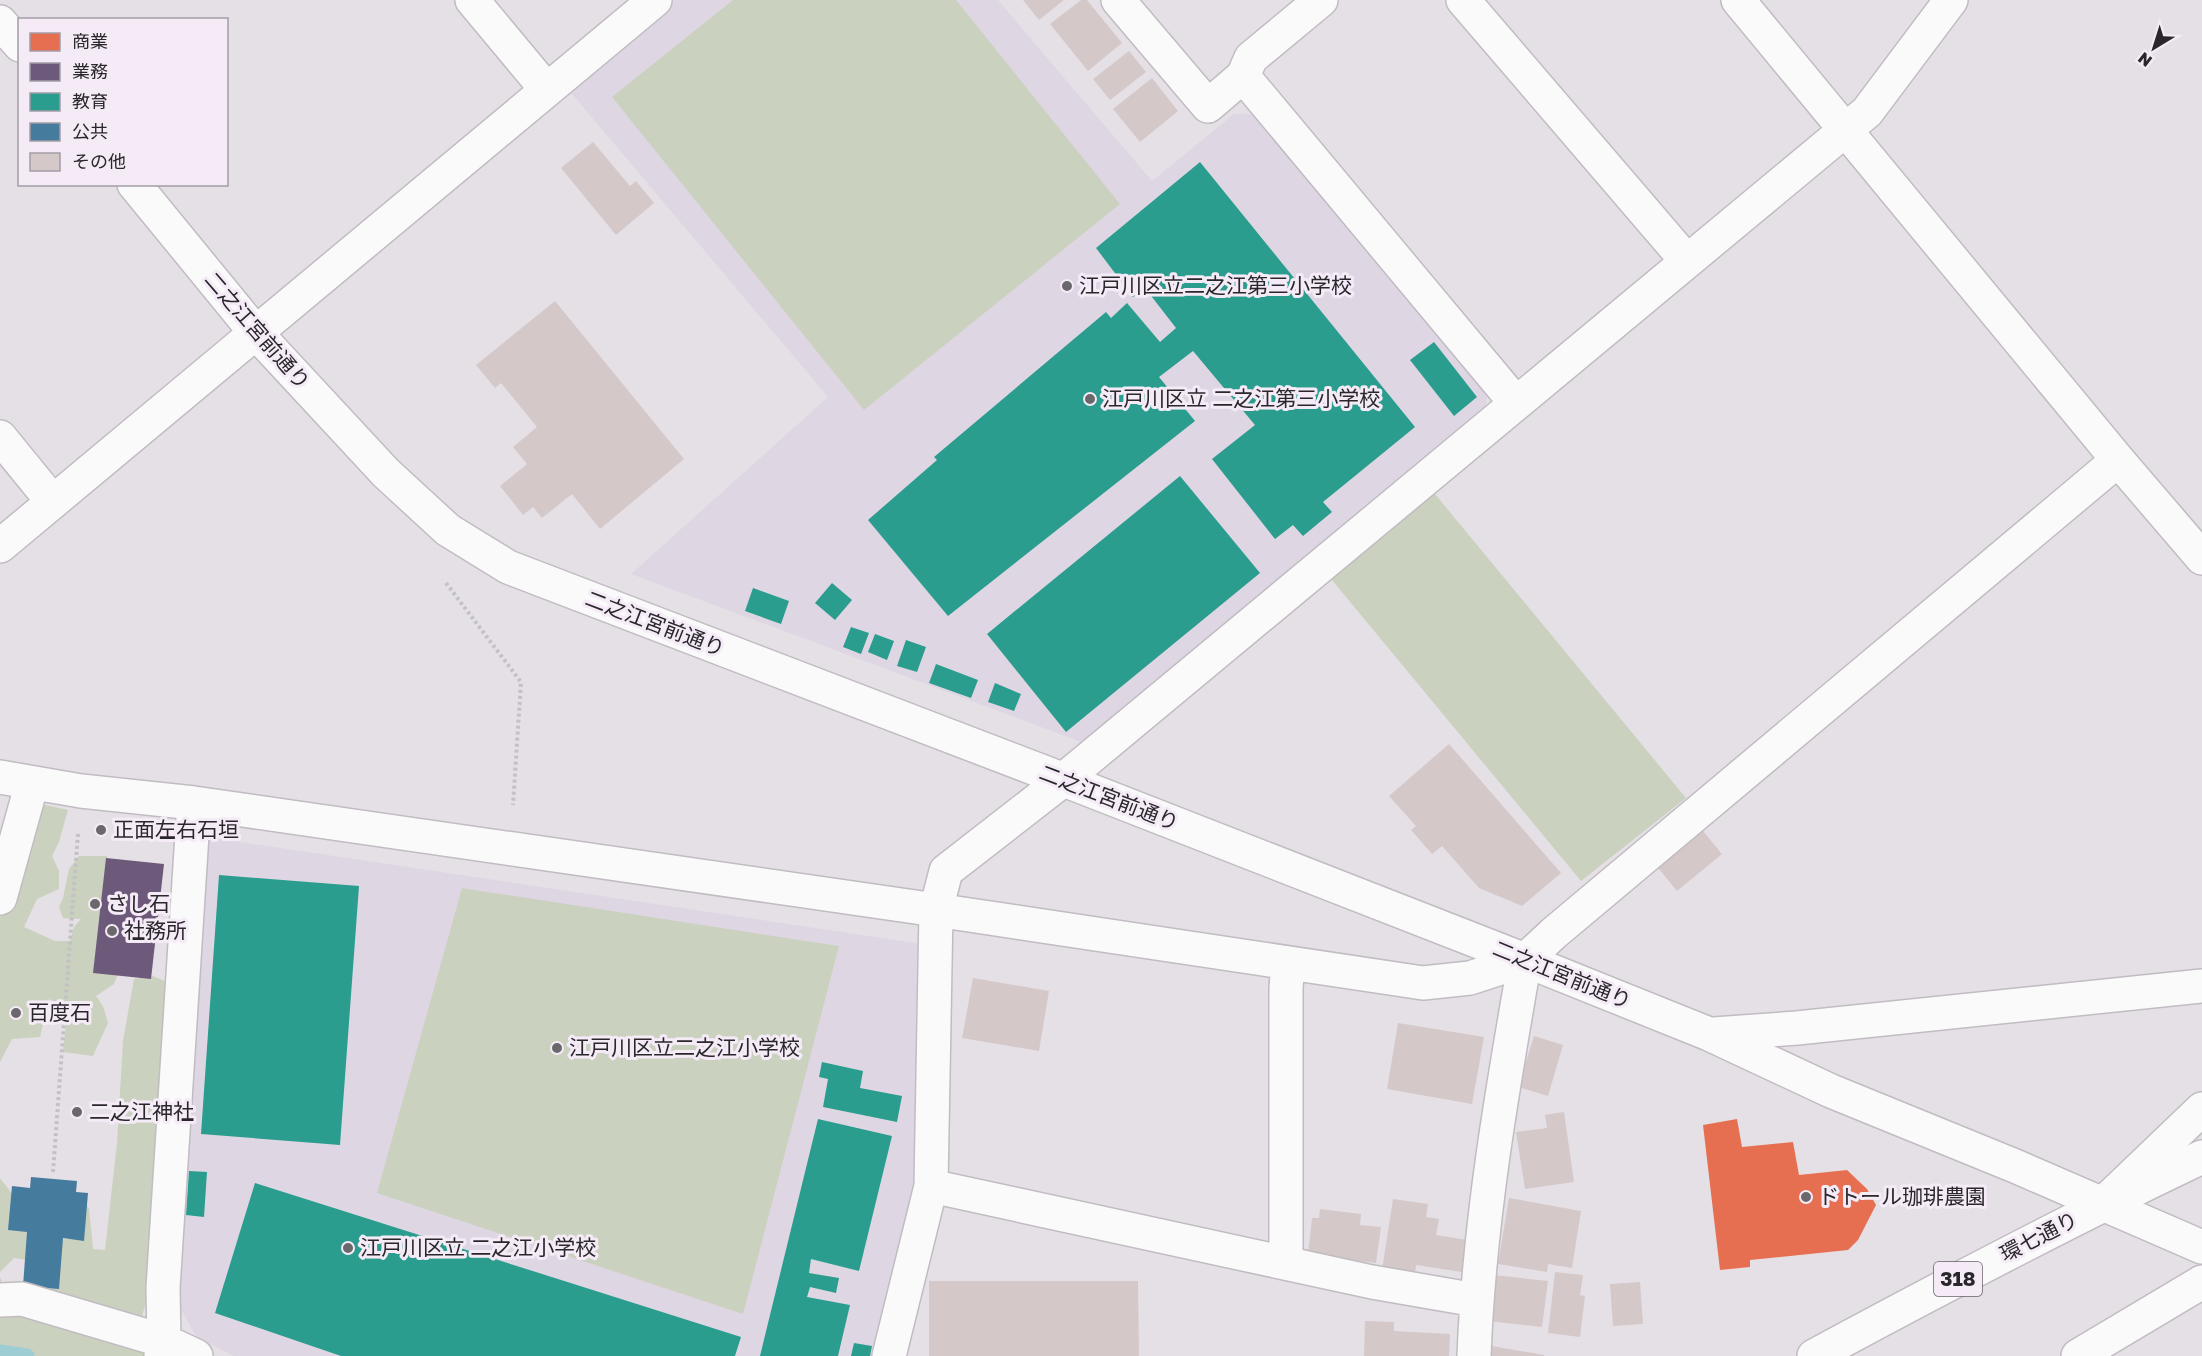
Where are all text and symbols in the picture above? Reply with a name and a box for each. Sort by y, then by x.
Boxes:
legend [18,18,228,186]
north arrow [2124,18,2184,78]
text: 商業 [72,30,108,52]
text: N [2134,48,2156,71]
text: 業務 [72,60,108,82]
text: 教育 [72,90,108,112]
text: 公共 [72,120,108,142]
text: その他 [72,150,126,172]
street label: 二之江宮前通り [200,266,316,394]
place label: 江戸川区立二之江第三小学校 [1079,272,1352,298]
marker: 江戸川区立二之江第三小学校 [1060,279,1074,293]
place label: 江戸川区立 二之江第三小学校 [1102,385,1380,411]
marker: 江戸川区立 二之江第三小学校 [1083,392,1097,406]
street label: 二之江宮前通り [582,585,729,662]
street label: 二之江宮前通り [1036,759,1183,836]
place label: 正面左右石垣 [113,816,239,842]
marker: 正面左右石垣 [94,823,108,837]
place label: さし石 [107,890,170,916]
marker: さし石 [88,897,102,911]
place label: 社務所 [124,917,187,943]
marker: 社務所 [105,924,119,938]
street label: 二之江宮前通り [1489,934,1635,1014]
place label: 百度石 [28,999,91,1025]
marker: 百度石 [9,1006,23,1020]
place label: 江戸川区立二之江小学校 [569,1034,800,1060]
marker: 江戸川区立二之江小学校 [550,1041,564,1055]
place label: 二之江神社 [89,1098,194,1124]
marker: 二之江神社 [70,1105,84,1119]
place label: ドトール珈琲農園 [1818,1183,1986,1209]
marker: ドトール珈琲農園 [1799,1190,1813,1204]
street label: 環七通り [1995,1205,2082,1267]
place label: 江戸川区立 二之江小学校 [360,1234,596,1260]
marker: 江戸川区立 二之江小学校 [341,1241,355,1255]
road number: 318 [1934,1262,1982,1296]

